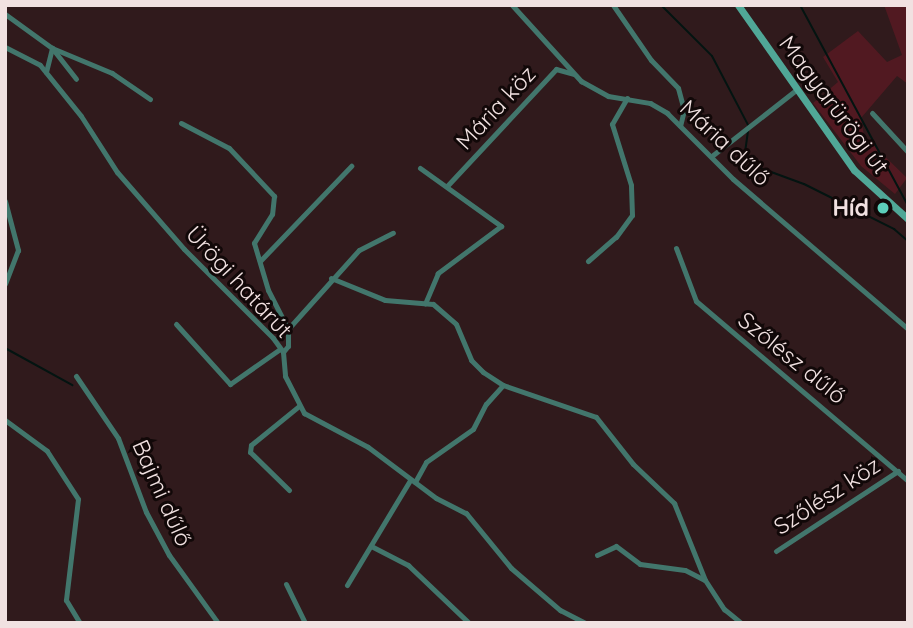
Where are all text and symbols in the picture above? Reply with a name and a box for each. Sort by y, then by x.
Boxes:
street label: Magyarürögi út [773,31,895,179]
street label: Mária köz [450,61,542,155]
street label: Mária dűlő [674,94,776,192]
place label: Híd [833,194,869,222]
marker: Híd [875,200,891,216]
street label: Ürögi határút [180,220,298,344]
street label: Szőlész dűlő [733,306,851,410]
street label: Bajmi dűlő [126,435,198,551]
street label: Szőlész köz [769,451,885,541]

